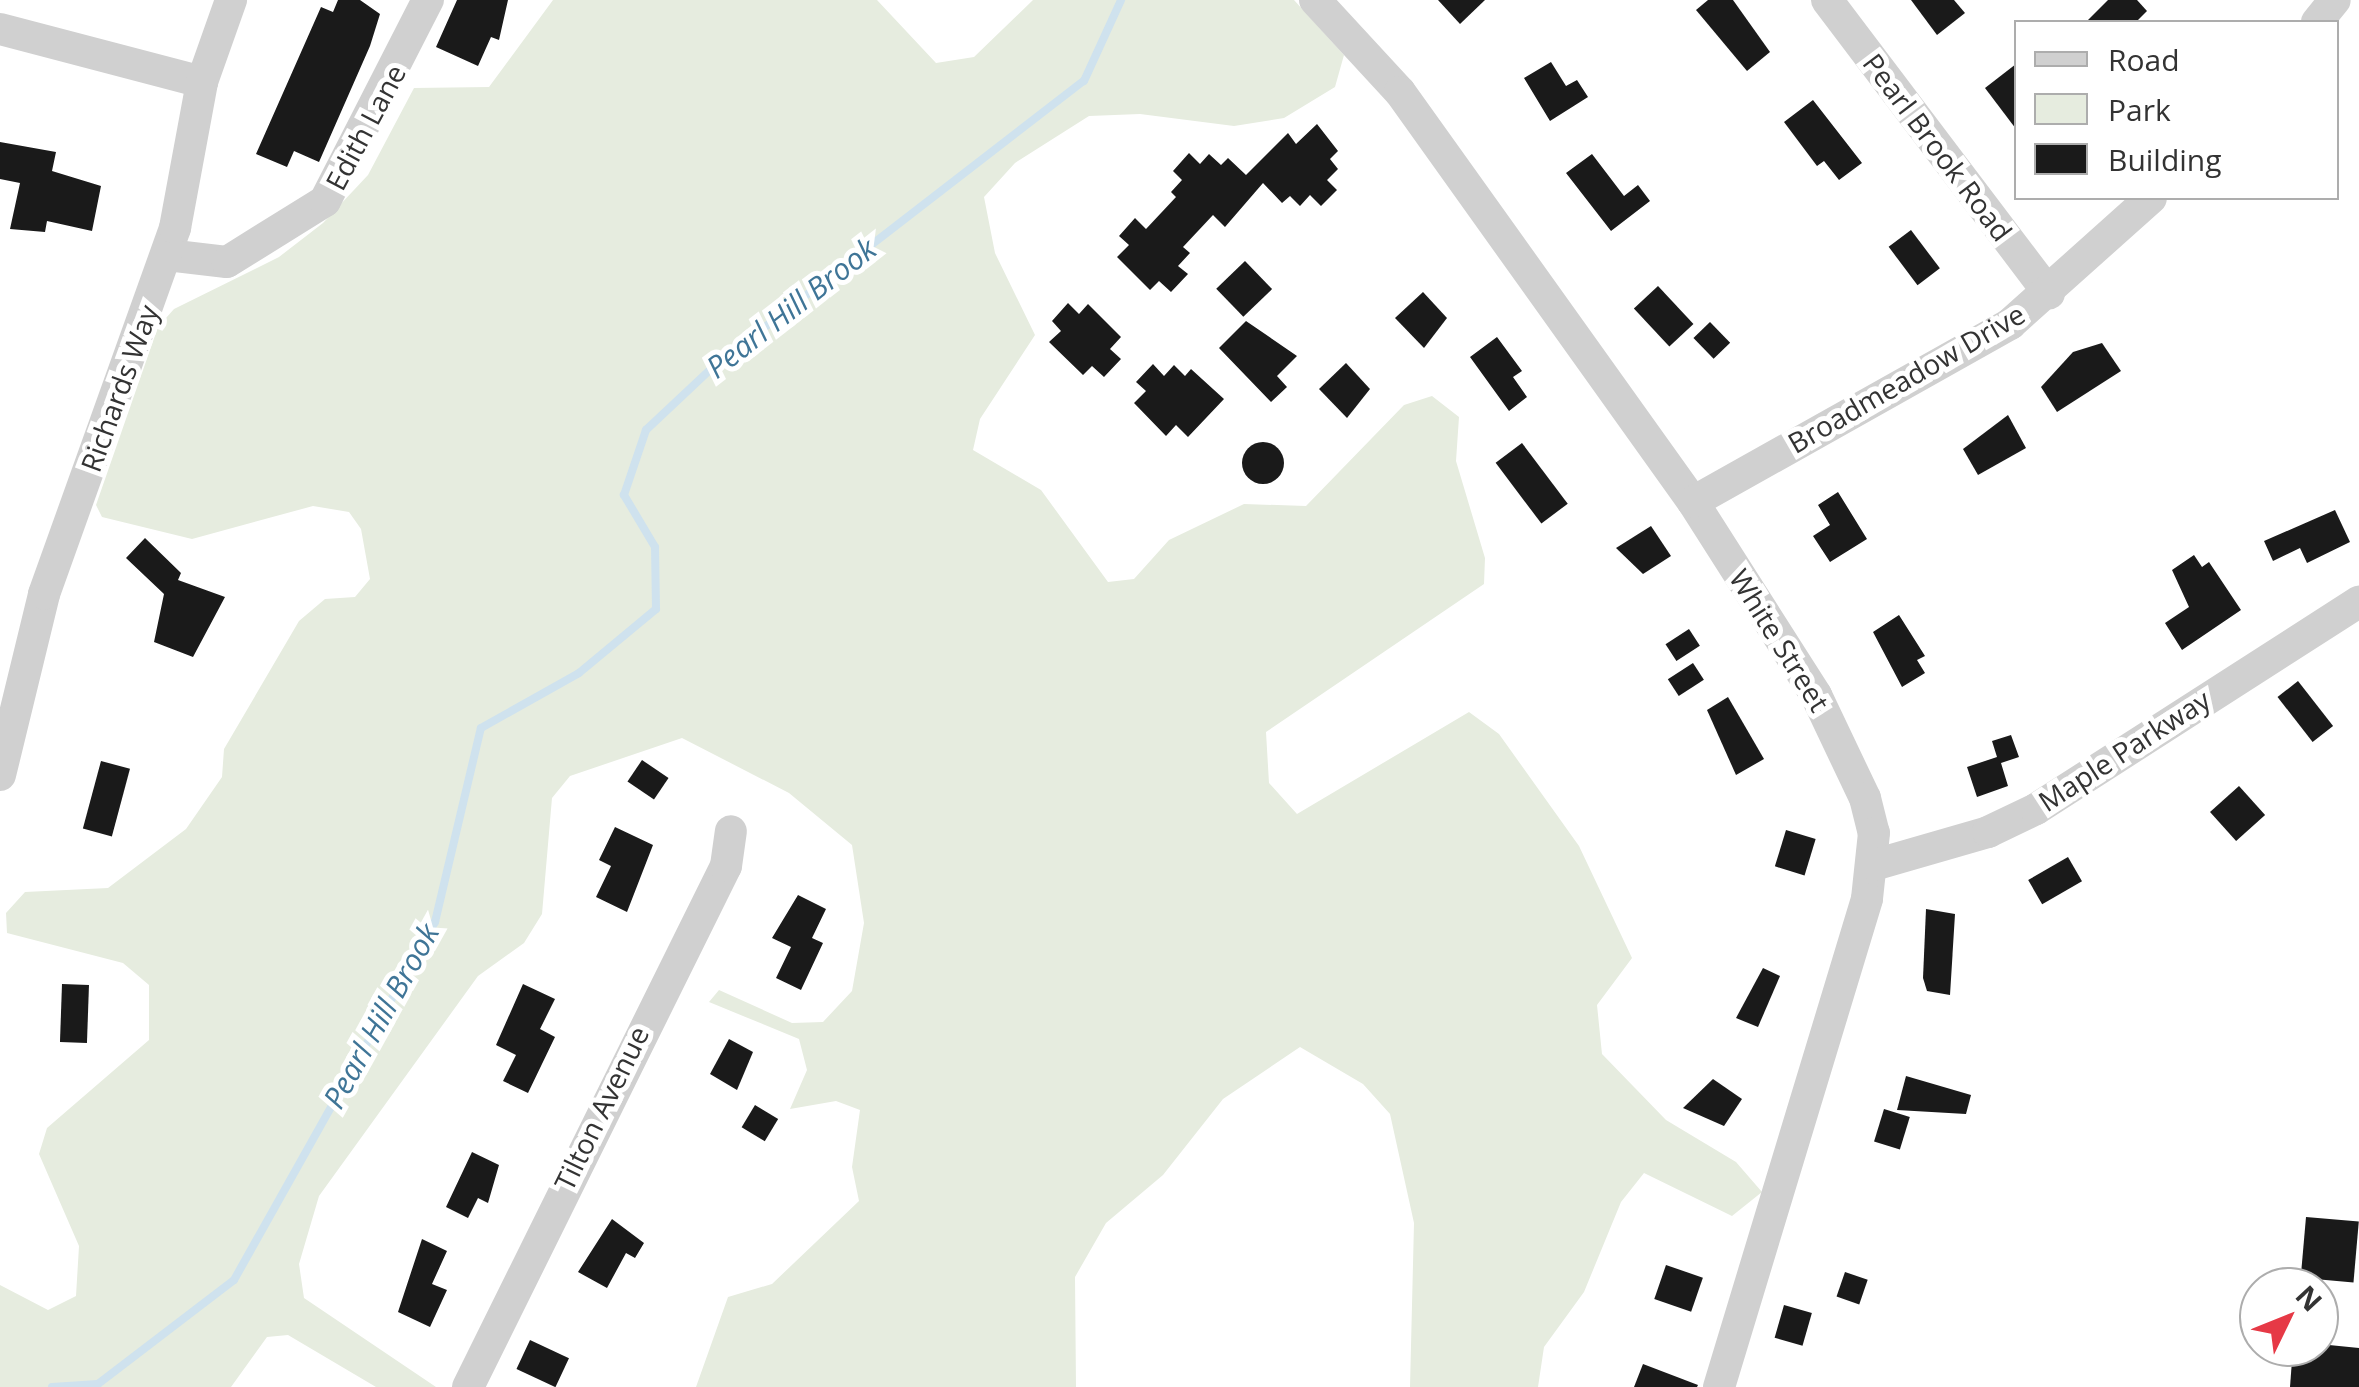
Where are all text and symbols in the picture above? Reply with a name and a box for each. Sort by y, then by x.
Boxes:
legend [2014,20,2339,200]
text: Road [2108,39,2180,80]
street label: Pearl Brook Road [1857,47,2019,247]
street label: Edith Lane [318,59,412,195]
text: Park [2108,89,2171,130]
text: Building [2108,139,2222,180]
water label: Pearl Hill Brook [699,231,883,385]
street label: Broadmeadow Drive [1782,297,2030,459]
street label: Richards Way [73,300,165,476]
street label: White Street [1723,563,1837,717]
street label: Maple Parkway [2032,682,2216,818]
water label: Pearl Hill Brook [315,917,447,1115]
street label: Tilton Avenue [547,1021,655,1195]
north arrow [2239,1267,2339,1367]
text: N [2288,1277,2331,1319]

